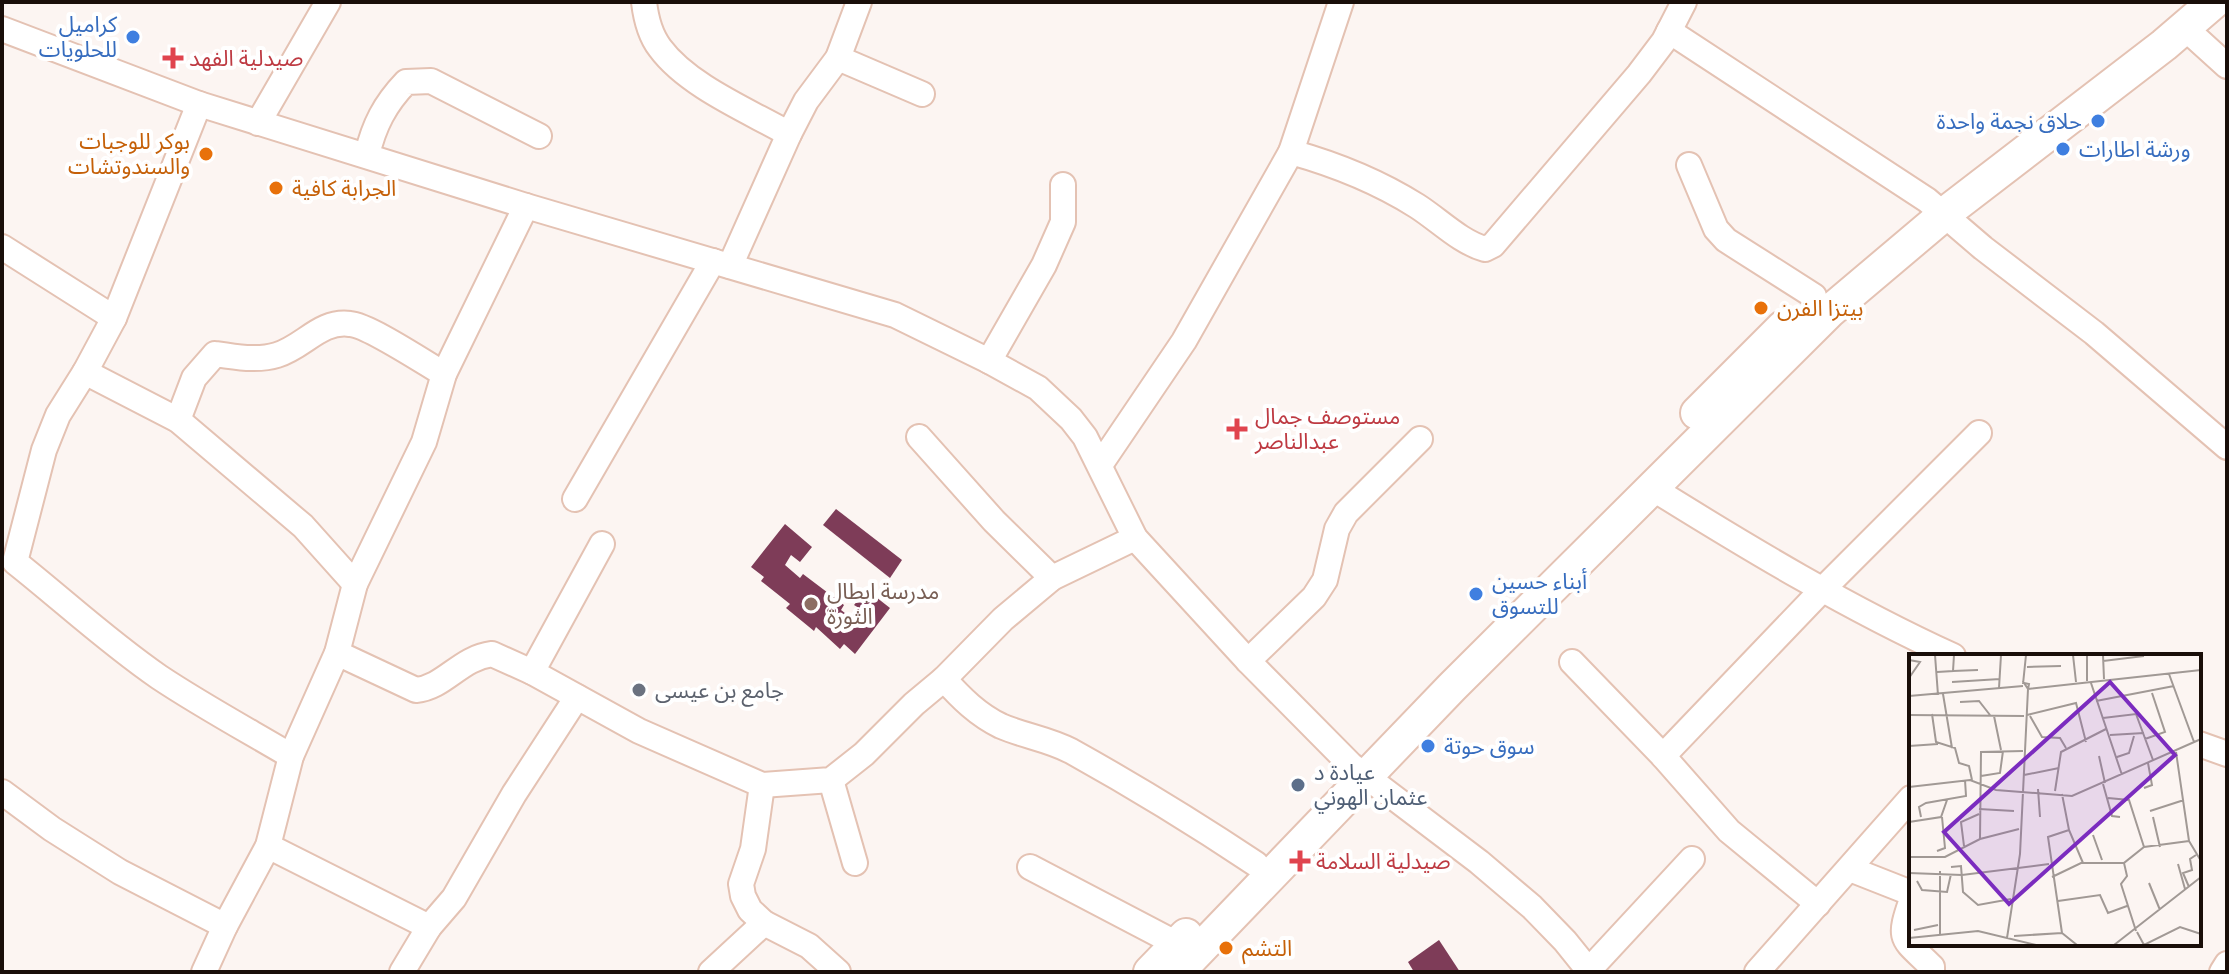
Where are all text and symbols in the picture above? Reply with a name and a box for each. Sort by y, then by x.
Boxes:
place label: كراميل للحلويات [39,11,118,63]
marker: كراميل للحلويات [124,28,142,46]
place label: صيدلية الفهد [189,45,303,72]
marker: صيدلية الفهد [164,49,182,67]
place label: حلاق نجمة واحدة [1937,108,2082,135]
marker: حلاق نجمة واحدة [2089,112,2107,130]
place label: بوكر للوجبات والسندوتشات [68,128,190,180]
place label: ورشة اطارات [2079,136,2191,163]
marker: ورشة اطارات [2054,140,2072,158]
marker: بوكر للوجبات والسندوتشات [197,145,215,163]
place label: الجرابة كافية [292,175,396,202]
marker: الجرابة كافية [267,179,285,197]
place label: بيتزا الفرن [1777,295,1864,322]
marker: بيتزا الفرن [1752,299,1770,317]
place label: مستوصف جمال عبدالناصر [1254,403,1400,455]
marker: مستوصف جمال عبدالناصر [1226,418,1248,440]
place label: أبناء حسين للتسوق [1492,568,1587,620]
place label: مدرسة ابطال الثورة [827,578,939,630]
marker: أبناء حسين للتسوق [1467,585,1485,603]
marker: مدرسة ابطال الثورة [802,595,820,613]
inset map [1909,654,2201,946]
place label: جامع بن عيسى [655,677,784,707]
marker: جامع بن عيسى [630,681,648,699]
place label: سوق حوتة [1444,733,1534,760]
marker: سوق حوتة [1419,737,1437,755]
place label: عيادة د عثمان الهوني [1314,759,1427,814]
marker: عيادة د عثمان الهوني [1289,776,1307,794]
place label: صيدلية السلامة [1316,848,1451,875]
marker: صيدلية السلامة [1291,852,1309,870]
place label: التشم [1242,935,1292,965]
marker: التشم [1217,939,1235,957]

